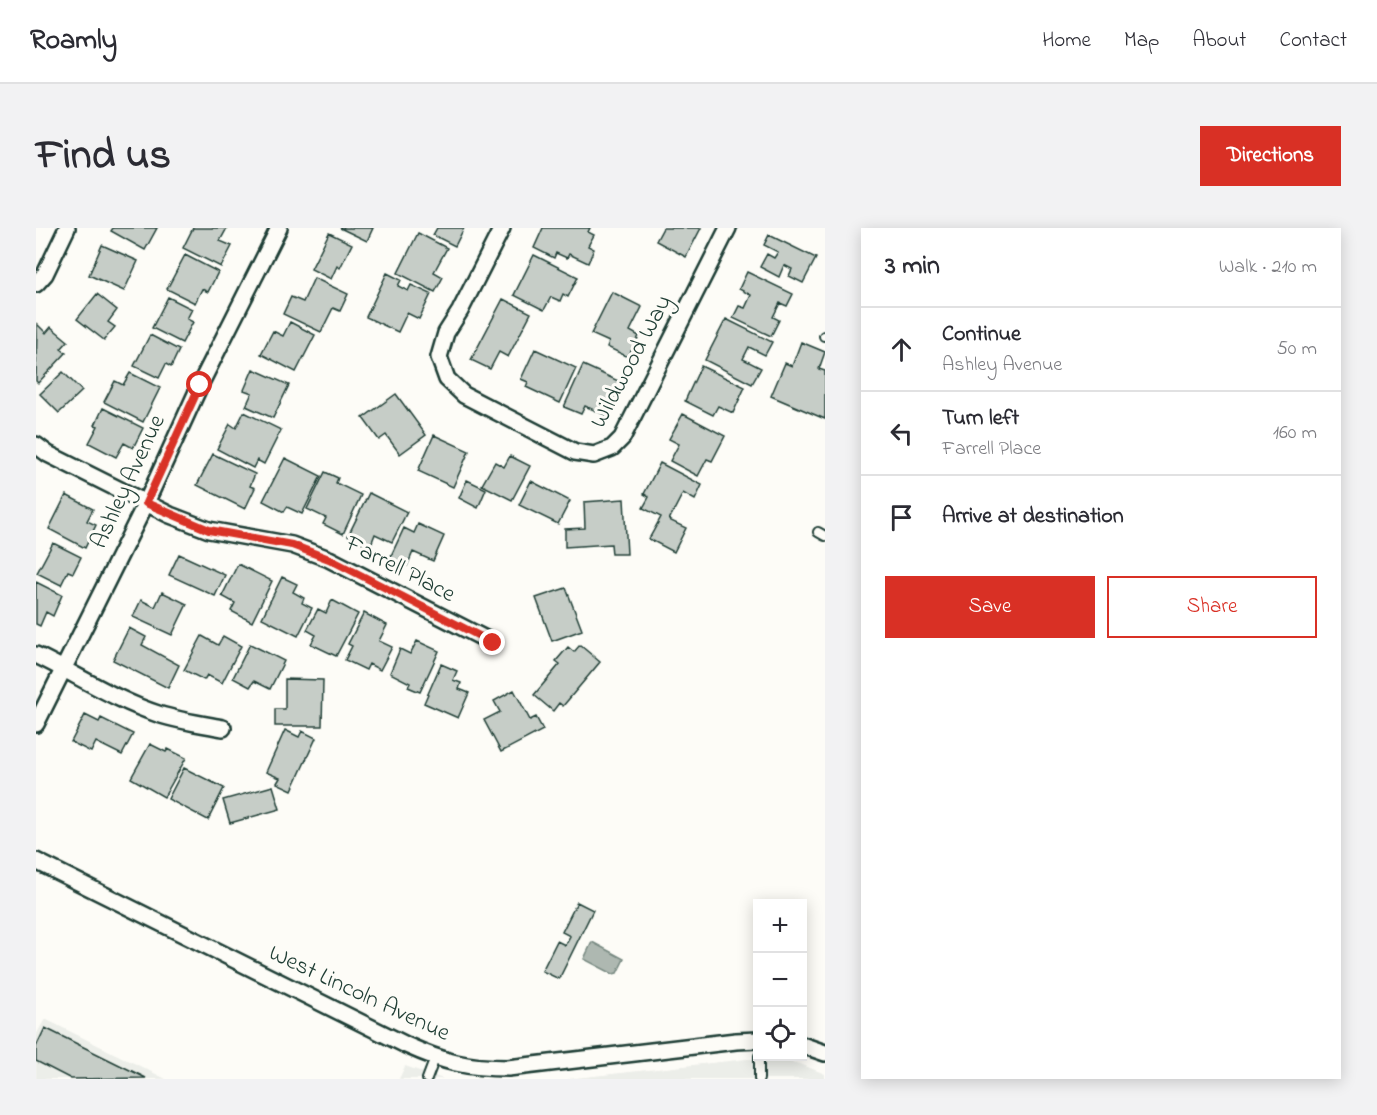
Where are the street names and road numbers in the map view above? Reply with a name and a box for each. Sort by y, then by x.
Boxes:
street label: Wildwood Way [582,289,683,435]
street label: Ashley Avenue [83,409,176,555]
street label: Farrell Place [338,527,461,613]
street label: West Lincoln Avenue [262,937,456,1052]

